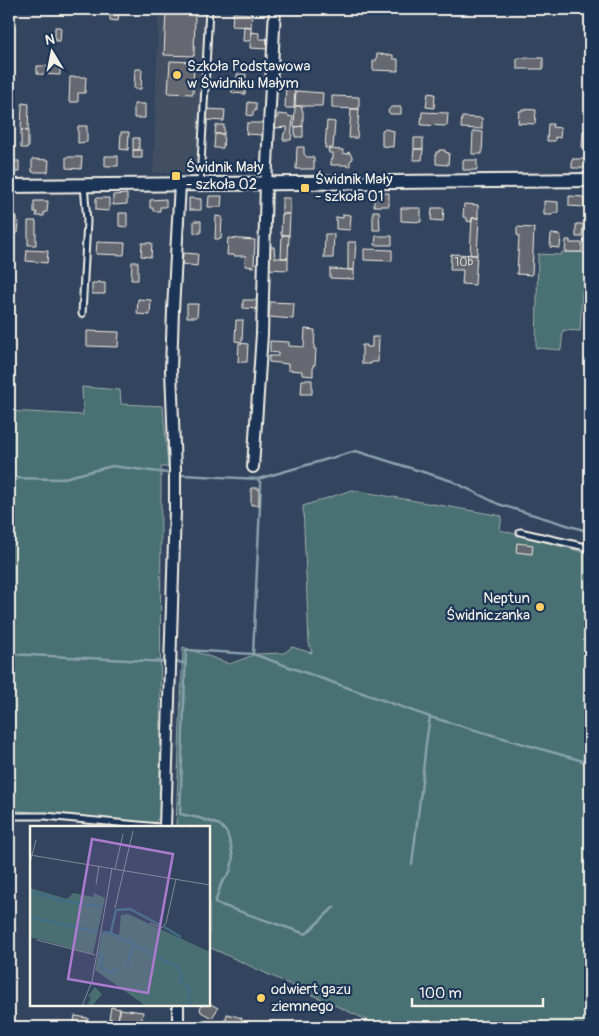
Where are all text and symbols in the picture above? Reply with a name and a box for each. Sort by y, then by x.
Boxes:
north arrow [28,28,78,78]
text: N [44,30,56,49]
place label: Szkoła Podstawowa w Świdniku Małym [187,57,310,93]
marker: Szkoła Podstawowa w Świdniku Małym [171,69,183,81]
place label: Świdnik Mały - szkoła 02 [186,158,264,194]
marker: Świdnik Mały - szkoła 02 [170,170,182,182]
place label: Świdnik Mały - szkoła 01 [315,170,393,206]
marker: Świdnik Mały - szkoła 01 [299,182,311,194]
house number: 10b [455,255,473,270]
place label: Neptun Świdniczanka [446,589,530,625]
marker: Neptun Świdniczanka [534,601,546,613]
inset map [30,826,210,1006]
scale bar [412,976,543,1008]
place label: odwiert gazu ziemnego [271,980,351,1016]
text: 100 m [419,984,462,1003]
marker: odwiert gazu ziemnego [255,992,267,1004]

